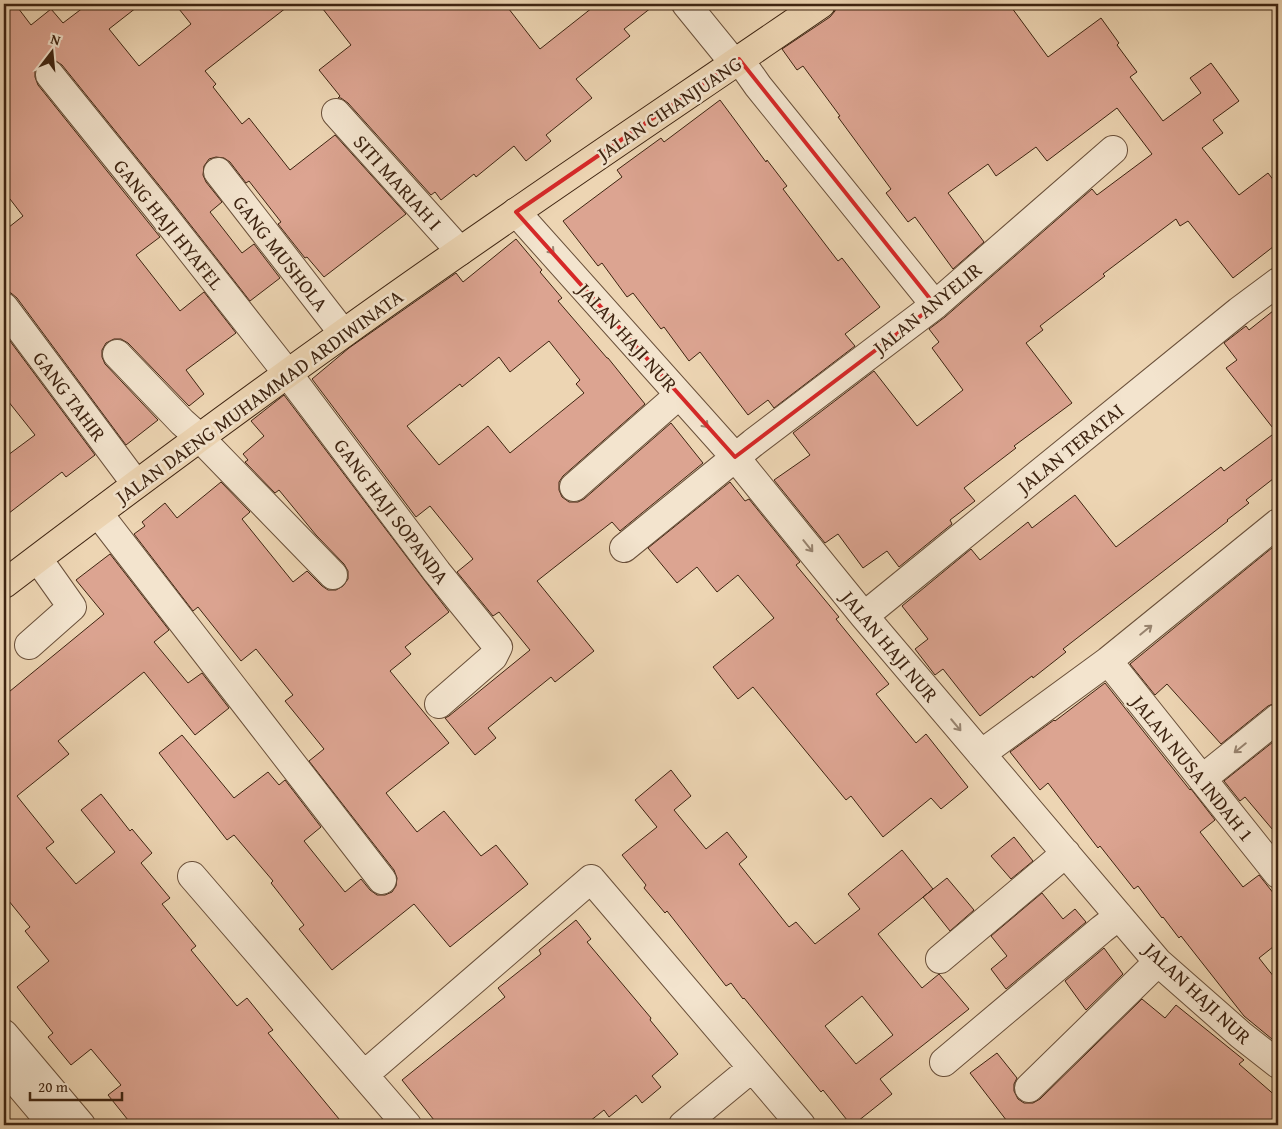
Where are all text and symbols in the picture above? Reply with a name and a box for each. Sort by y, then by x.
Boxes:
north arrow [28,28,78,78]
text: N [48,29,63,51]
street label: JALAN CIHANJUANG [588,49,747,169]
street label: SITI MARIAH I [347,128,449,236]
street label: GANG HAJI HYAFEL [107,152,231,296]
street label: GANG MUSHOLA [227,189,335,317]
one-way arrow [543,242,555,255]
street label: JALAN ANYELIR [864,255,988,363]
street label: JALAN HAJI NUR [569,274,685,398]
street label: JALAN DAENG MUHAMMAD ARDIWINATA [107,282,409,512]
street label: GANG TAHIR [26,345,114,448]
street label: JALAN TERATAI [1008,396,1130,502]
one-way arrow [698,415,709,428]
street label: GANG HAJI SOPANDA [328,432,456,590]
one-way arrow [802,540,813,553]
street label: JALAN HAJI NUR [833,582,946,708]
one-way arrow [1139,624,1152,635]
street label: JALAN NUSA INDAH 1 [1123,686,1261,847]
one-way arrow [951,718,962,731]
one-way arrow [1234,743,1247,754]
street label: JALAN HAJI NUR [1136,933,1259,1051]
scale bar [30,1069,122,1101]
text: 20 m [38,1076,69,1097]

